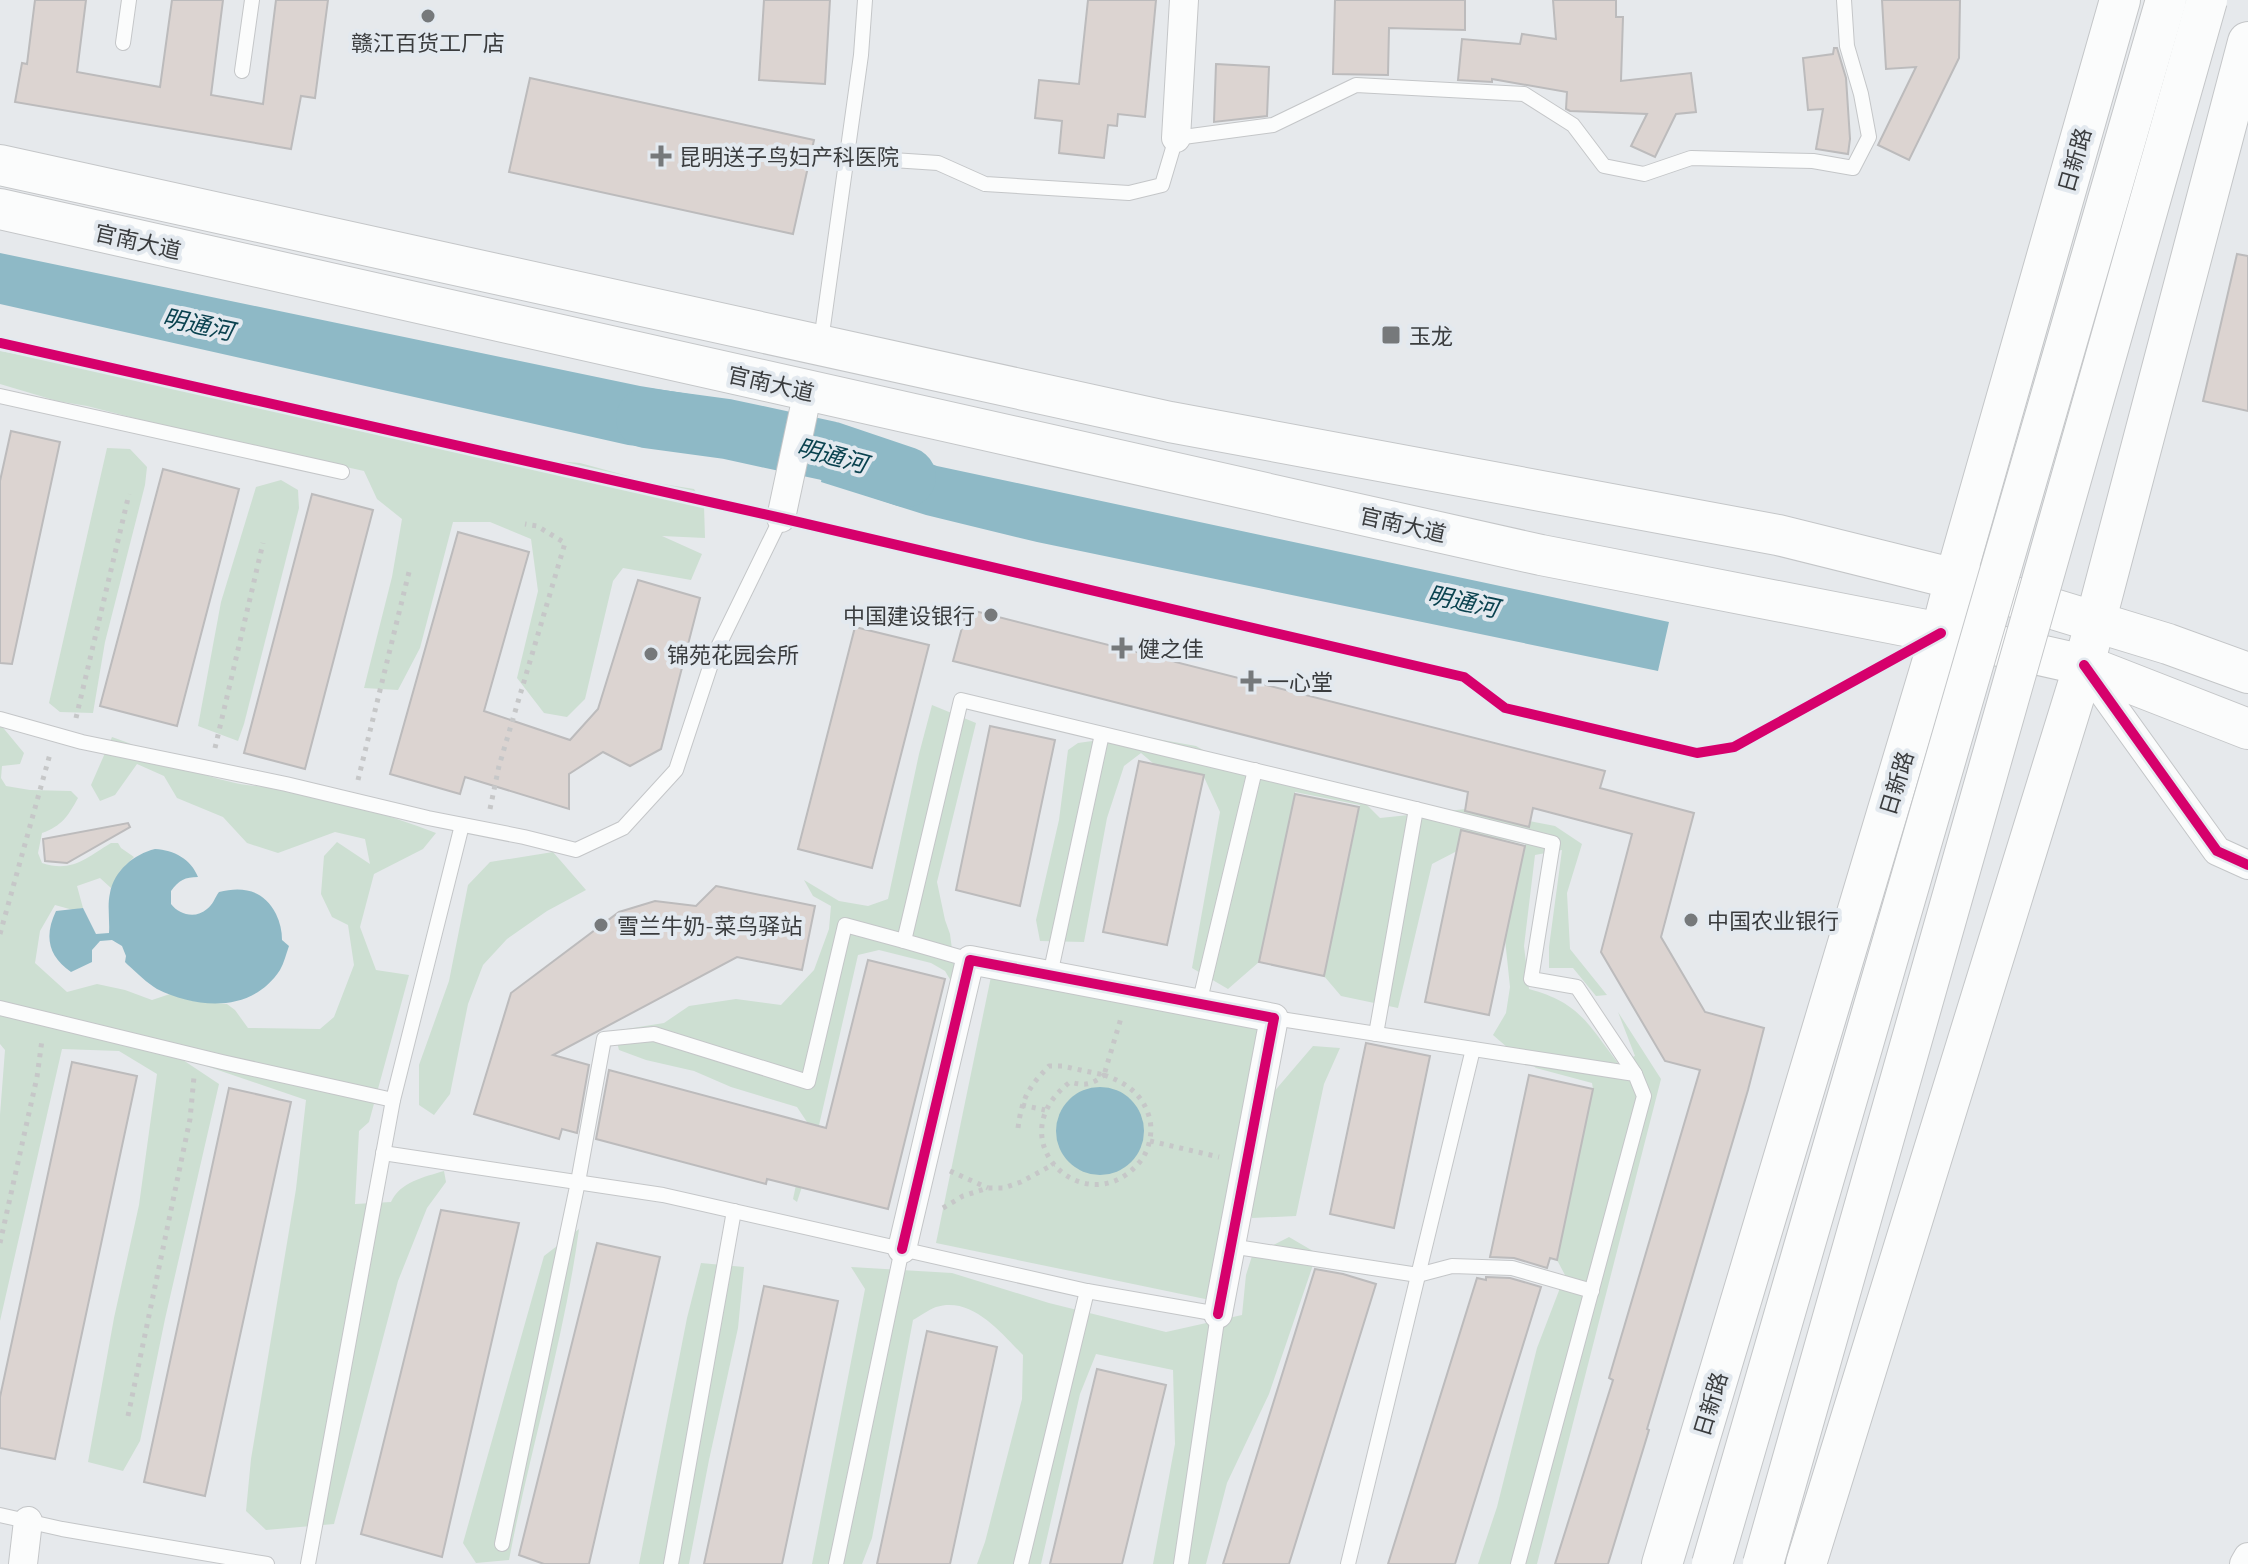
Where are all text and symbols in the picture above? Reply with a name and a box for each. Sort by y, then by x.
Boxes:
marker: 赣江百货工厂店 [419,7,437,25]
place label: 赣江百货工厂店 [351,28,505,57]
street label: 日新路 [2051,124,2097,196]
place label: 昆明送子鸟妇产科医院 [679,142,899,171]
marker: 昆明送子鸟妇产科医院 [650,145,672,167]
street label: 官南大道 [92,217,184,265]
water label: 明通河 [159,301,240,348]
place label: 玉龙 [1409,321,1453,350]
marker: 玉龙 [1380,324,1402,346]
street label: 官南大道 [725,359,817,407]
water label: 明通河 [793,430,875,481]
street label: 官南大道 [1357,500,1449,548]
water label: 明通河 [1424,578,1505,625]
place label: 中国建设银行 [843,601,975,630]
marker: 中国建设银行 [982,606,1000,624]
place label: 健之佳 [1138,634,1204,663]
marker: 健之佳 [1113,639,1131,657]
place label: 锦苑花园会所 [667,640,799,669]
marker: 锦苑花园会所 [642,645,660,663]
place label: 一心堂 [1267,667,1333,696]
marker: 一心堂 [1242,672,1260,690]
street label: 日新路 [1872,747,1920,819]
place label: 中国农业银行 [1707,906,1839,935]
place label: 雪兰牛奶-菜鸟驿站 [617,911,802,940]
marker: 中国农业银行 [1682,911,1700,929]
marker: 雪兰牛奶-菜鸟驿站 [592,916,610,934]
street label: 日新路 [1686,1368,1734,1440]

